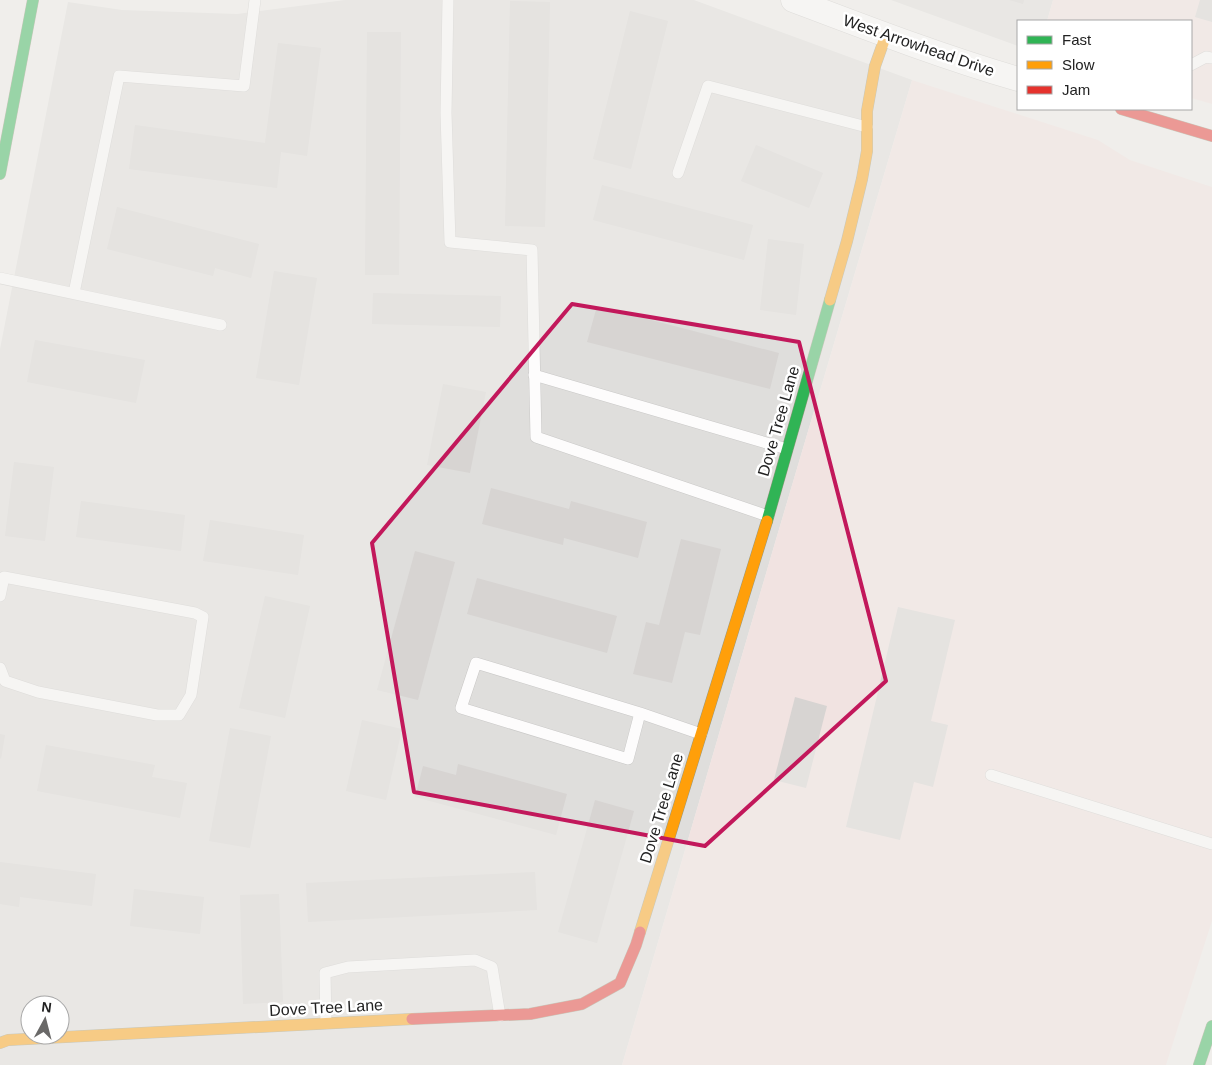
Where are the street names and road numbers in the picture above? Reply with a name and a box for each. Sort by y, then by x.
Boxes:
street label: West Arrowhead Drive [841,12,997,79]
street label: Dove Tree Lane [755,364,802,478]
street label: Dove Tree Lane [637,751,686,865]
street label: Dove Tree Lane [269,996,383,1019]

